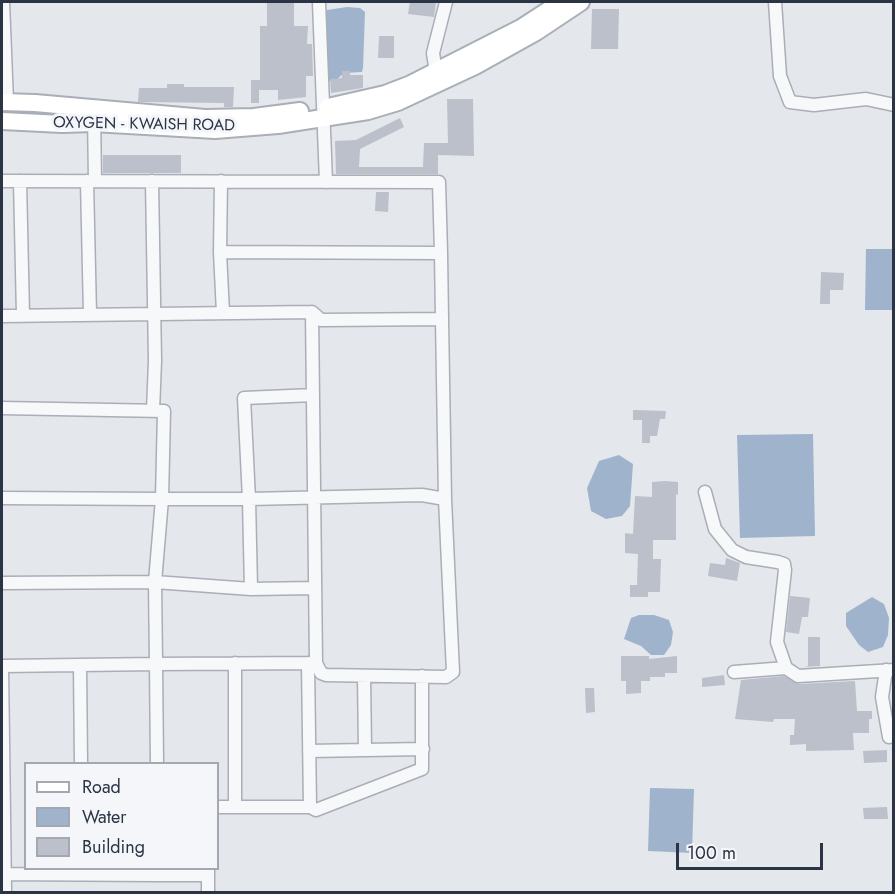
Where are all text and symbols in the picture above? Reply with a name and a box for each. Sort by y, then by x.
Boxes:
street label: OXYGEN - KWAISH ROAD [53,114,235,136]
legend [24,762,219,870]
text: Road [82,774,121,800]
text: Water [82,804,126,830]
scale bar [679,831,826,869]
text: Building [82,834,145,860]
text: 100 m [687,840,736,866]

